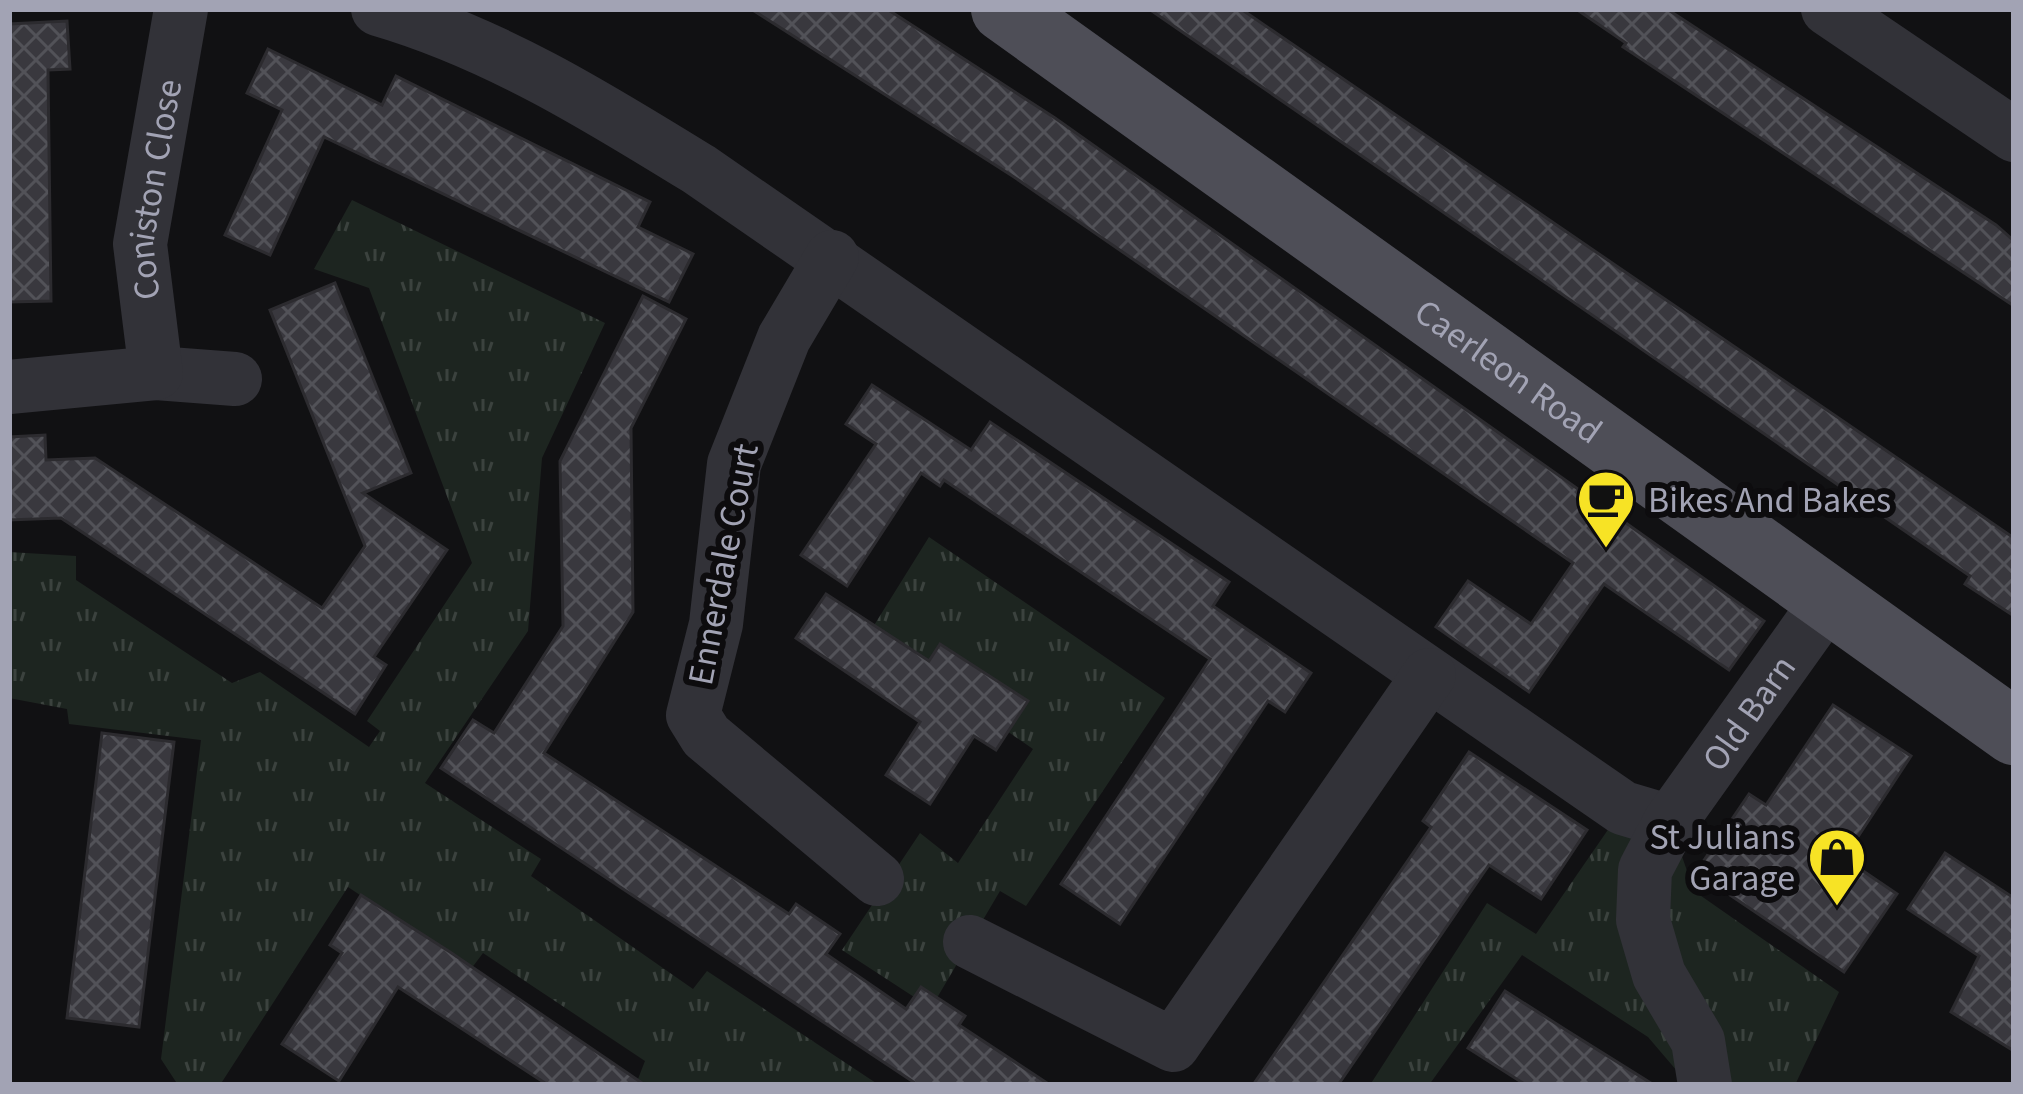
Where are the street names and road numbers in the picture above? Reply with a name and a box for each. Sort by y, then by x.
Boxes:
street label: Coniston Close [116,75,195,303]
street label: Caerleon Road [1404,287,1612,456]
street label: Ennerdale Court [675,439,772,689]
street label: Old Barn [1690,645,1808,782]

